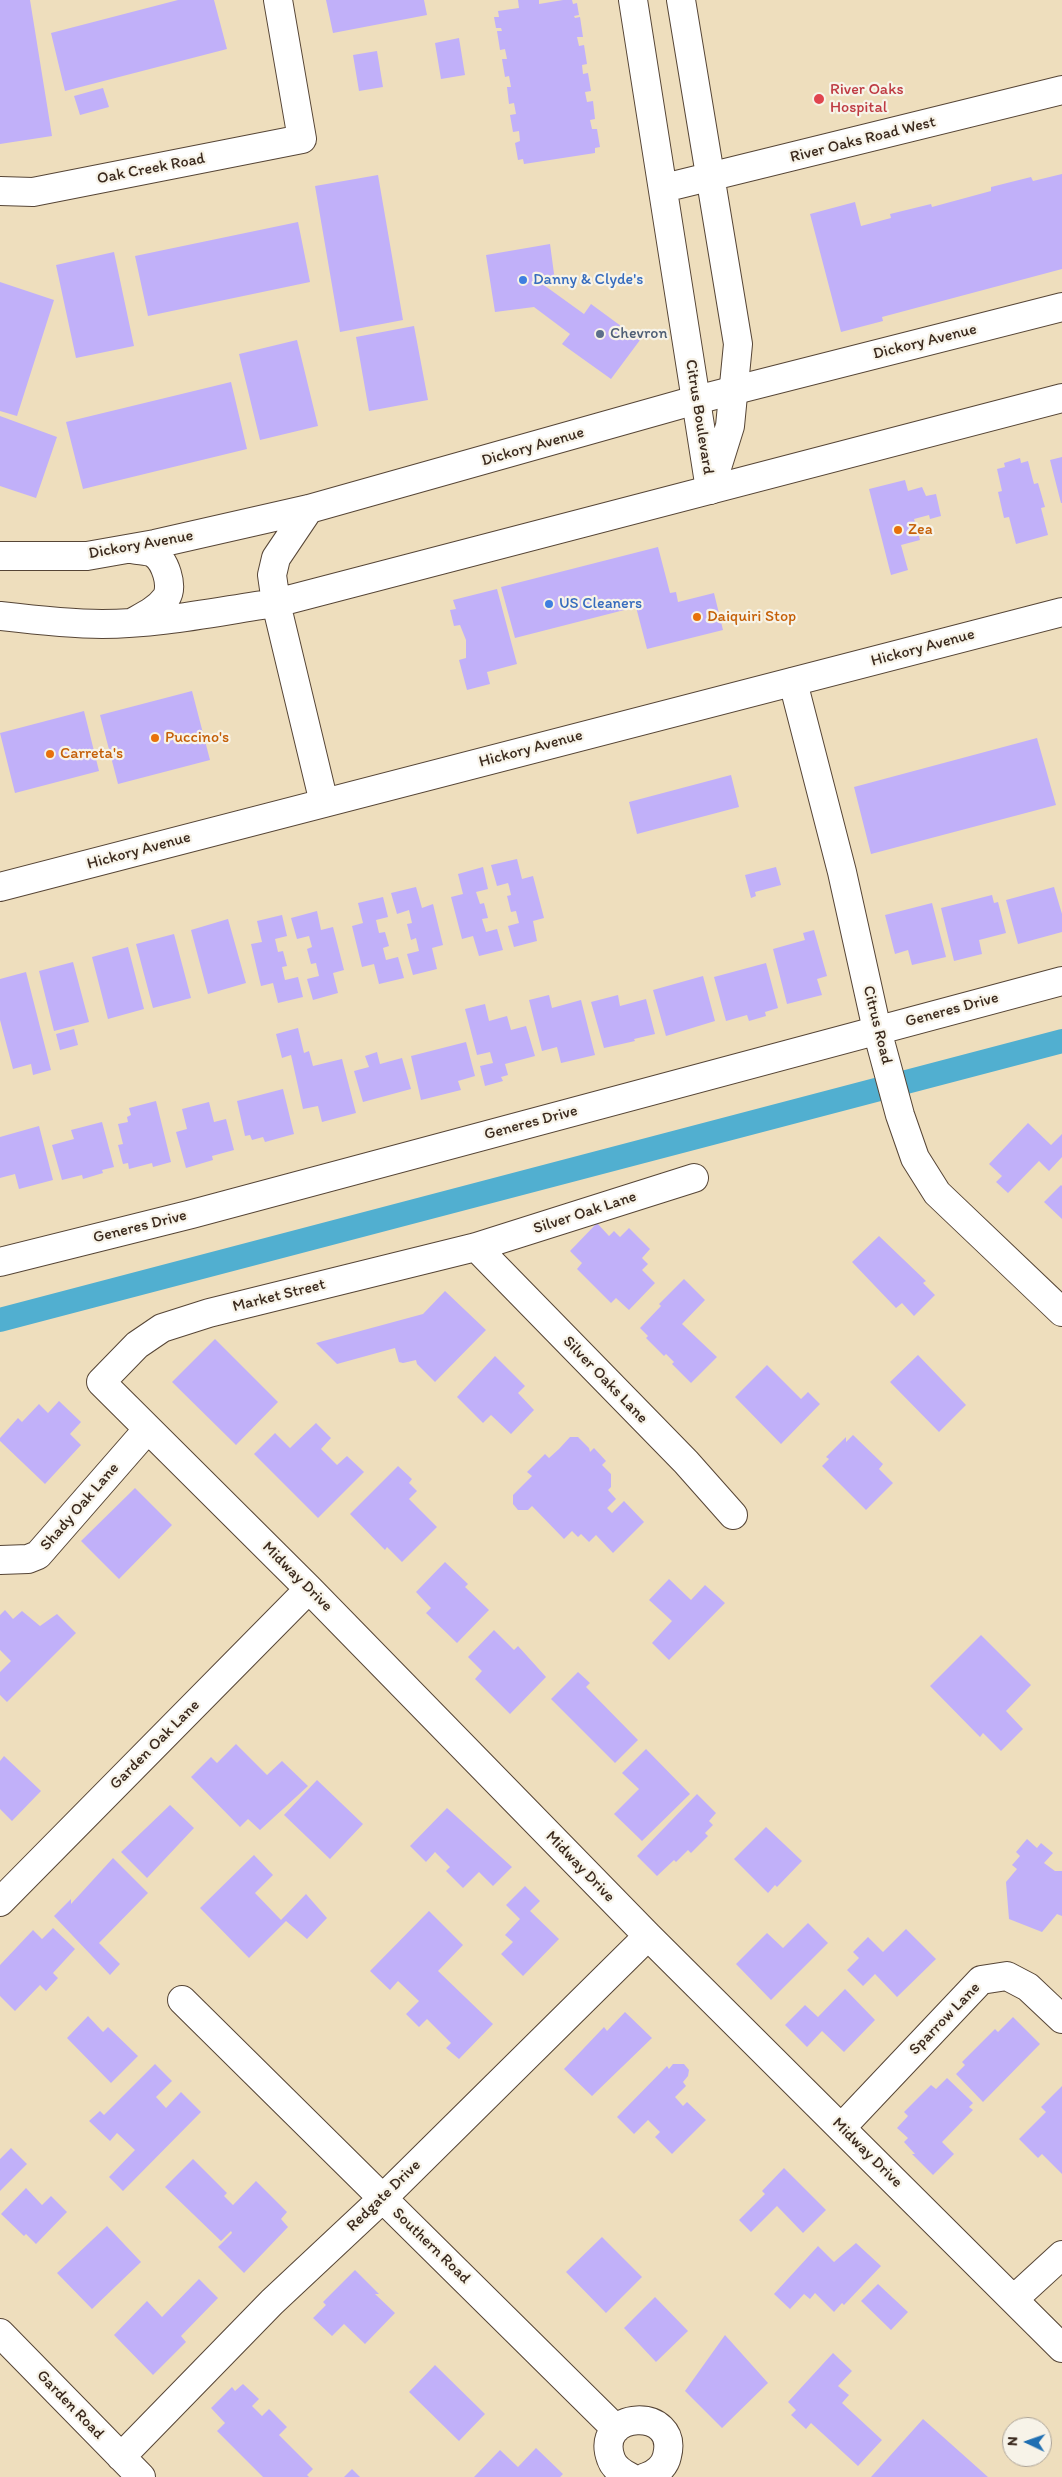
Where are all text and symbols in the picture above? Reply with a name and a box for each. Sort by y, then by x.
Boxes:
place label: River Oaks Hospital [830,80,904,118]
marker: River Oaks Hospital [812,92,826,106]
street label: River Oaks Road West [788,113,938,167]
street label: Oak Creek Road [95,149,207,189]
place label: Danny & Clyde's [533,270,643,290]
marker: Danny & Clyde's [517,274,529,286]
street label: Dickory Avenue [871,320,979,364]
place label: Chevron [610,324,667,344]
marker: Chevron [594,328,606,340]
street label: Citrus Boulevard [680,358,718,476]
street label: Dickory Avenue [479,423,587,471]
place label: Zea [908,520,933,540]
marker: Zea [892,524,904,536]
street label: Dickory Avenue [87,526,195,564]
place label: US Cleaners [559,594,642,614]
marker: US Cleaners [543,598,555,610]
place label: Daiquiri Stop [707,607,796,627]
marker: Daiquiri Stop [691,611,703,623]
street label: Hickory Avenue [869,625,977,671]
street label: Hickory Avenue [477,726,585,772]
place label: Puccino's [165,728,229,748]
marker: Puccino's [149,732,161,744]
place label: Carreta's [60,744,123,764]
marker: Carreta's [44,748,56,760]
street label: Hickory Avenue [85,828,193,874]
street label: Citrus Road [858,984,896,1066]
street label: Generes Drive [903,988,1001,1032]
street label: Generes Drive [482,1101,580,1145]
street label: Silver Oak Lane [531,1187,639,1239]
street label: Generes Drive [91,1206,189,1248]
street label: Market Street [231,1275,327,1317]
street label: Silver Oaks Lane [558,1332,652,1428]
street label: Shady Oak Lane [37,1459,123,1555]
street label: Midway Drive [258,1538,336,1616]
street label: Garden Oak Lane [106,1696,204,1794]
street label: Midway Drive [541,1827,619,1907]
street label: Sparrow Lane [905,1979,985,2059]
street label: Midway Drive [828,2114,906,2192]
street label: Redgate Drive [343,2156,425,2236]
street label: Southern Road [388,2204,474,2288]
street label: Garden Road [32,2366,108,2444]
north arrow [1002,2417,1052,2467]
text: N [1004,2436,1021,2446]

